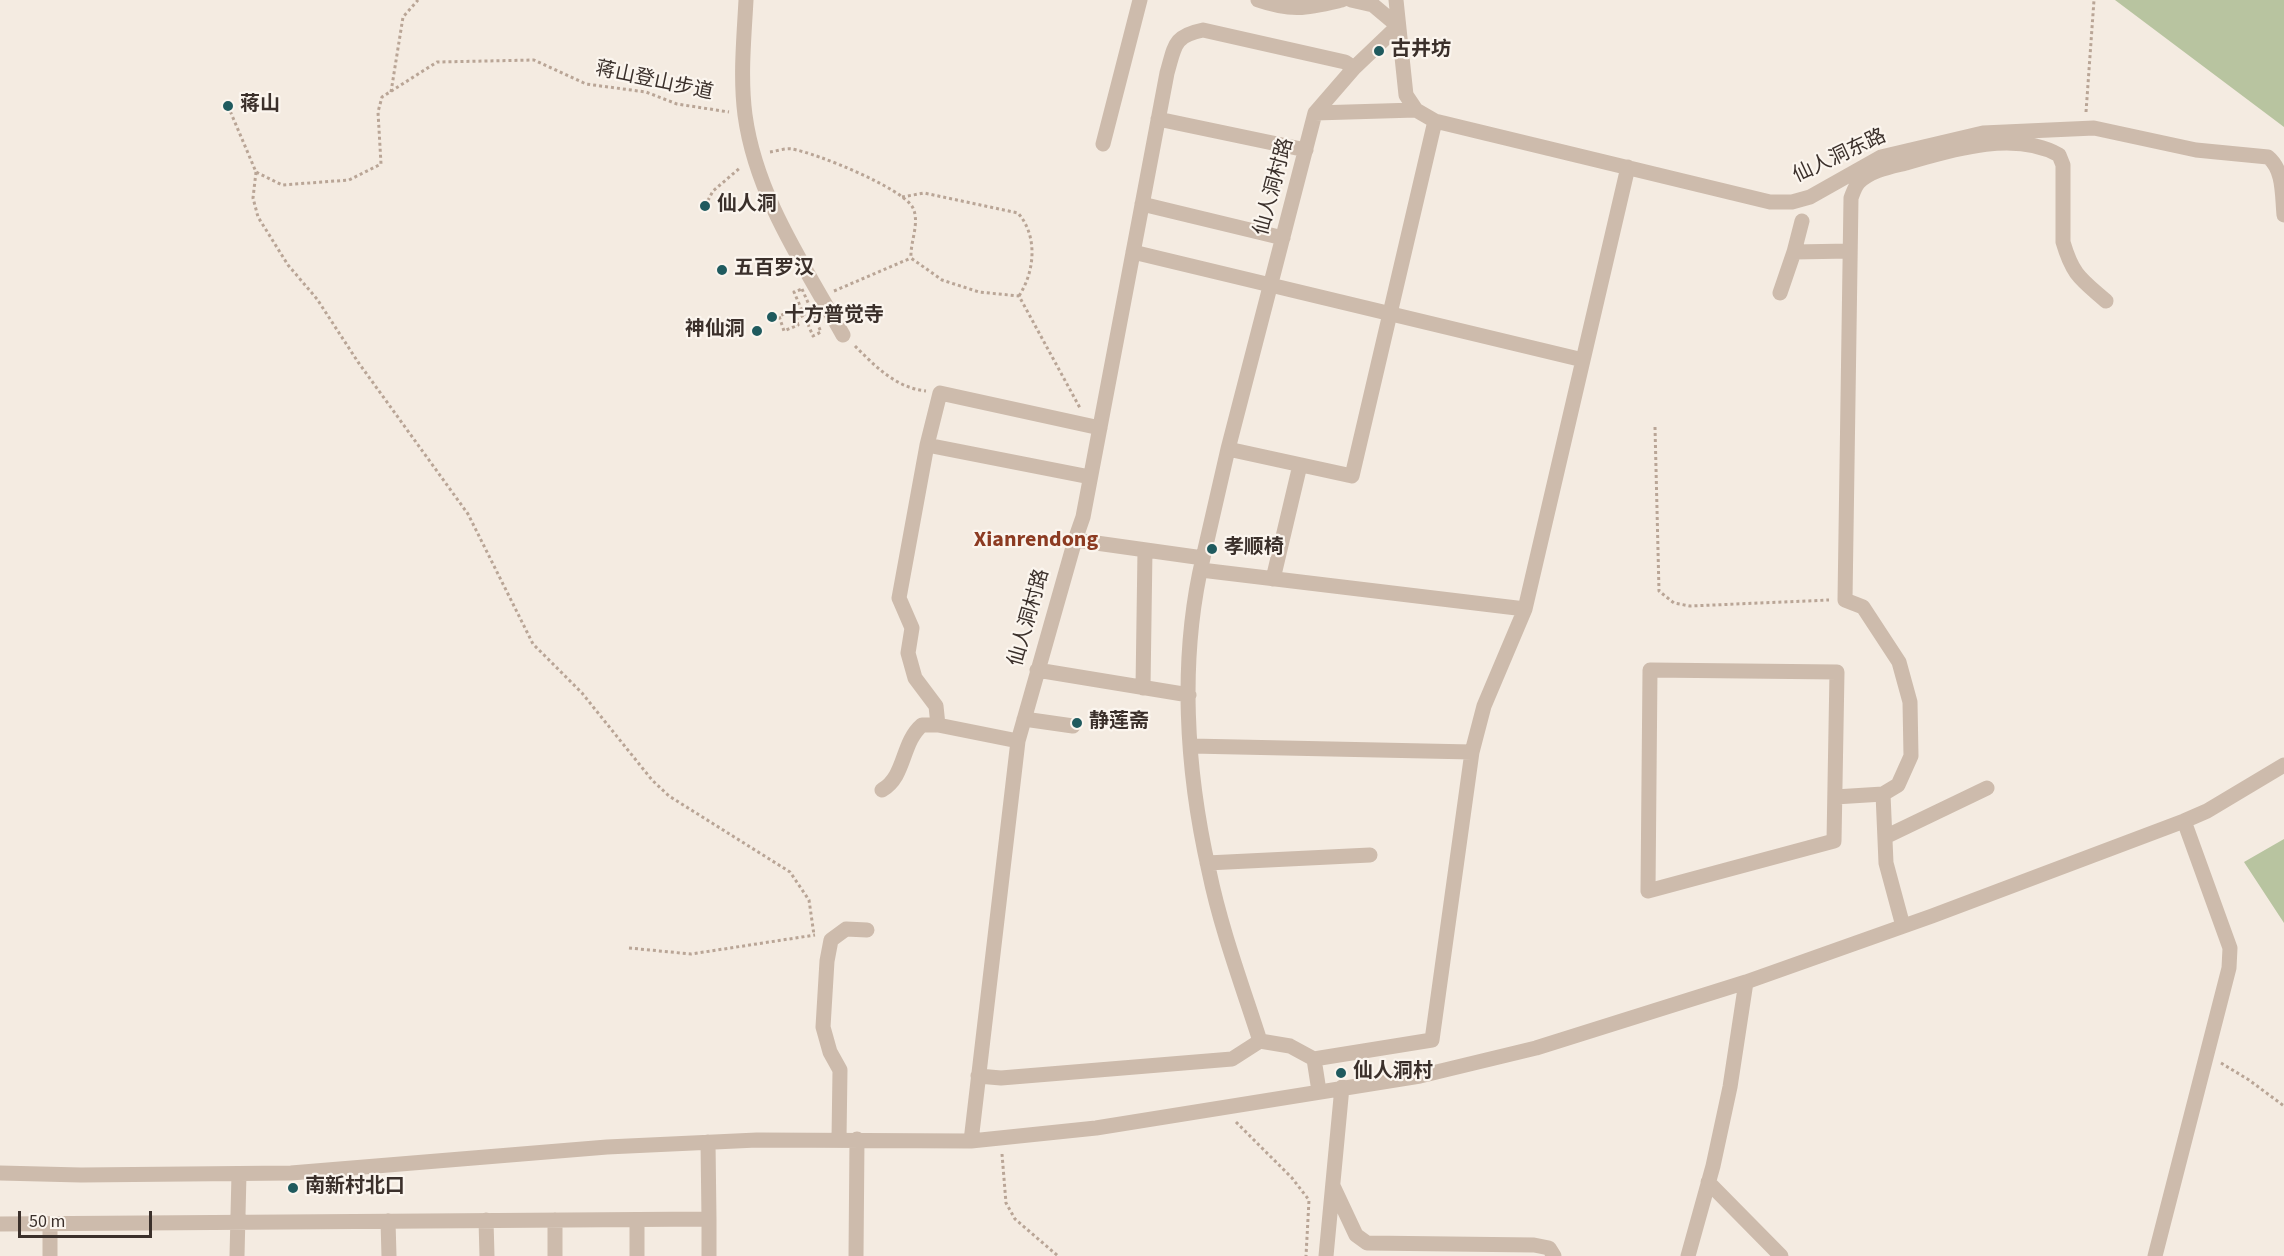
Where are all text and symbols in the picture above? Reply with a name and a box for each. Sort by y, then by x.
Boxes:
place label: 古井坊 [1391,39,1451,63]
marker: 古井坊 [1372,44,1386,58]
street label: 蒋山登山步道 [593,58,715,106]
place label: 蒋山 [240,94,280,118]
marker: 蒋山 [221,99,235,113]
street label: 仙人洞东路 [1790,125,1890,189]
street label: 仙人洞村路 [1250,136,1300,238]
place label: 仙人洞 [717,194,777,218]
marker: 仙人洞 [698,199,712,213]
place label: 五百罗汉 [734,258,814,282]
marker: 五百罗汉 [715,263,729,277]
place label: 十方普觉寺 [784,305,884,329]
marker: 十方普觉寺 [765,310,779,324]
place label: 神仙洞 [685,319,745,343]
marker: 神仙洞 [750,324,764,338]
district label: Xianrendong [974,528,1098,554]
place label: 孝顺椅 [1224,537,1284,561]
marker: 孝顺椅 [1205,542,1219,556]
street label: 仙人洞村路 [1005,567,1055,669]
place label: 静莲斋 [1089,711,1149,735]
marker: 静莲斋 [1070,716,1084,730]
place label: 仙人洞村 [1353,1061,1433,1085]
marker: 仙人洞村 [1334,1066,1348,1080]
place label: 南新村北口 [305,1176,405,1200]
marker: 南新村北口 [286,1181,300,1195]
scale bar [21,1199,154,1237]
text: 50 m [29,1209,65,1234]

